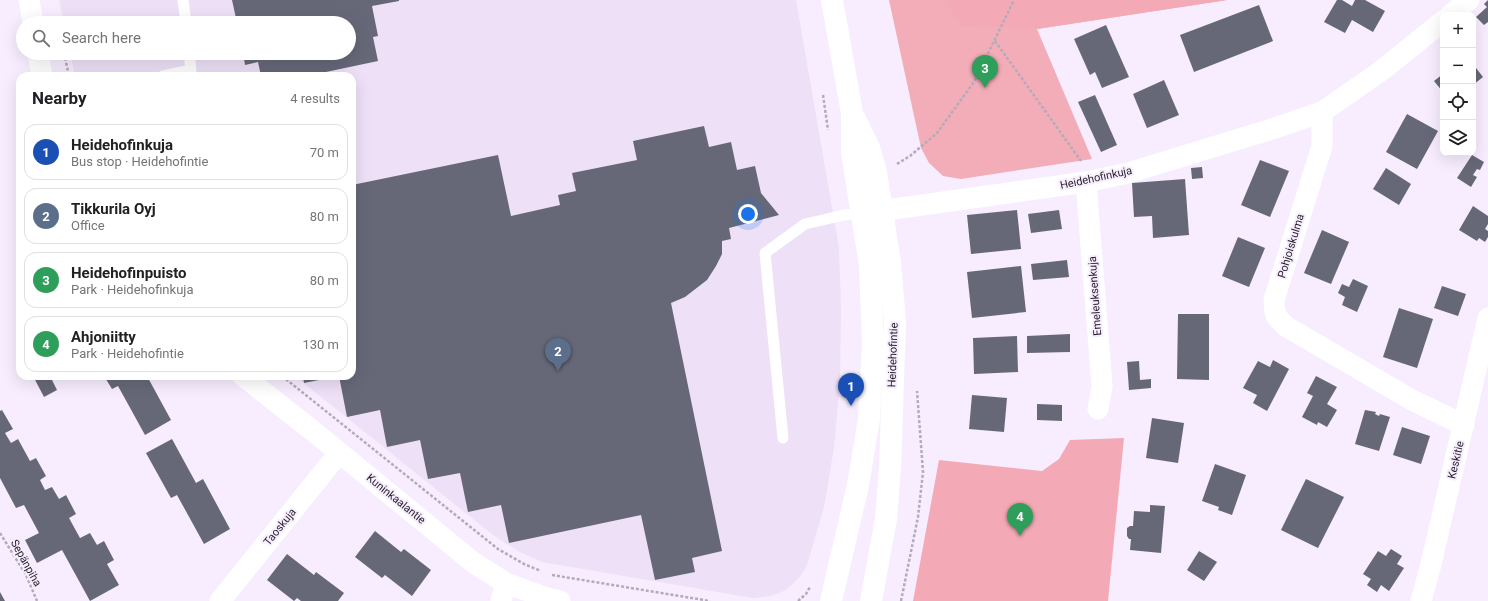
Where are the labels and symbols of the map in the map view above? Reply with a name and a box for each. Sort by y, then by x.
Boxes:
pin: 3 [972,55,998,88]
street label: Heidehofinkuja [1059,164,1133,192]
your location [738,204,758,224]
street label: Pohjoiskulma [1275,212,1307,280]
street label: Emeleuksenkuja [1086,256,1104,336]
street label: Heidehofintie [885,322,901,388]
pin: 2 [545,338,571,371]
pin: 1 [838,373,864,406]
street label: Keskitie [1445,440,1467,480]
street label: Kuninkaalantie [364,471,428,527]
pin: 4 [1007,503,1033,536]
street label: Taoskuja [261,506,299,548]
street label: Sepänpiha [8,537,44,589]

